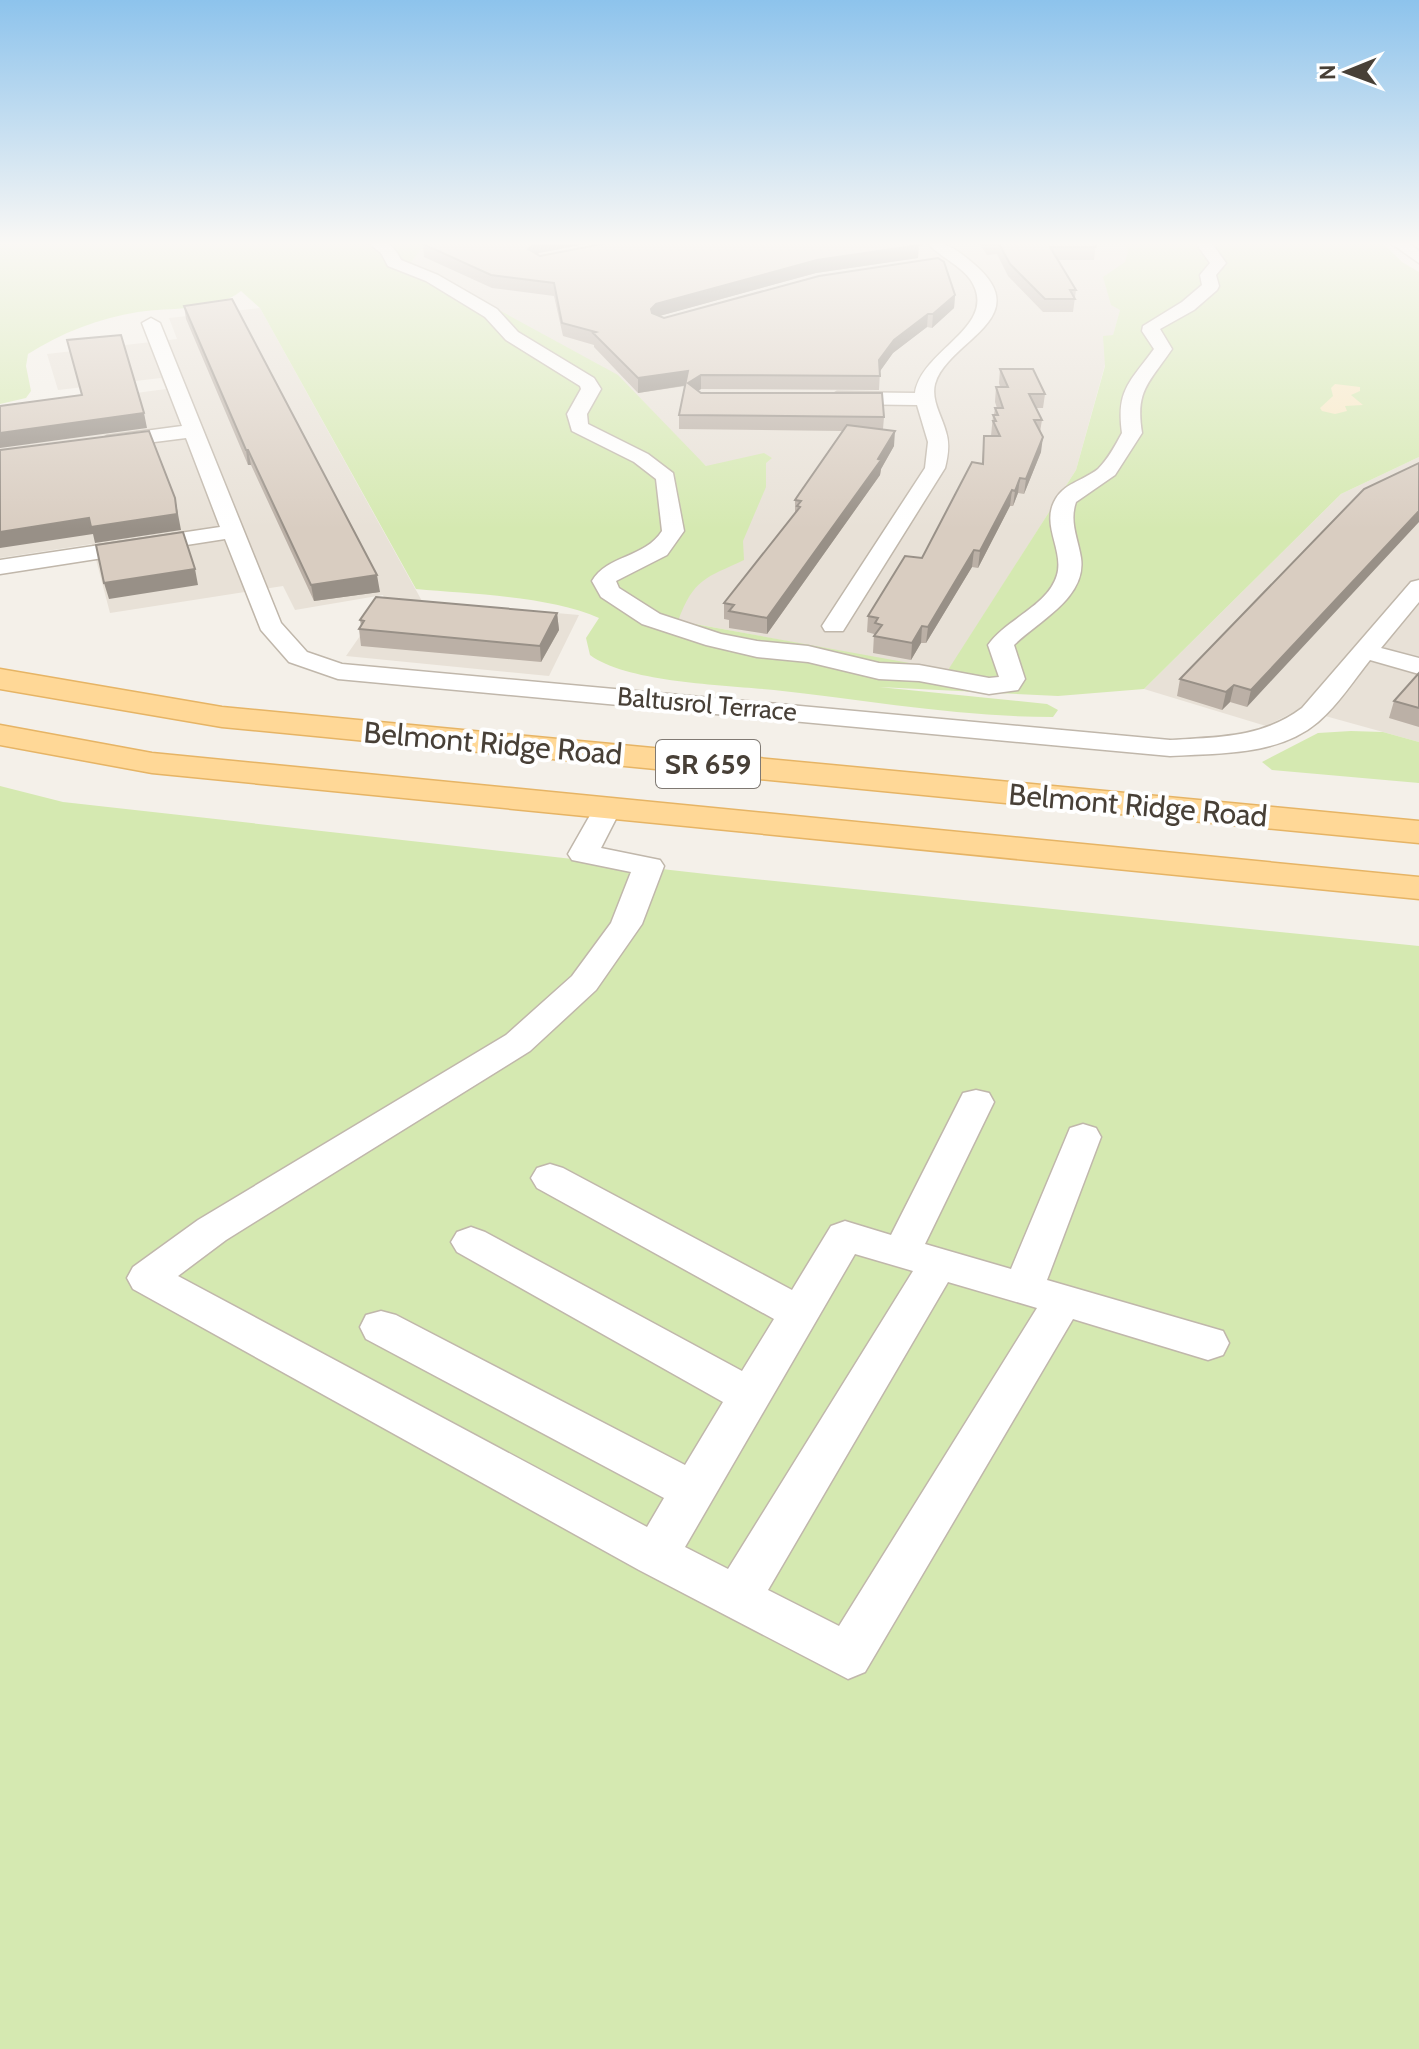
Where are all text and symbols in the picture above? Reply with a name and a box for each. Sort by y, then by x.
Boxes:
north arrow [1307,32,1387,112]
text: N [1314,64,1341,80]
street label: Baltusrol Terrace [616,680,798,728]
street label: Belmont Ridge Road [362,713,624,773]
road number: SR 659 [656,740,760,788]
street label: Belmont Ridge Road [1007,775,1269,835]

